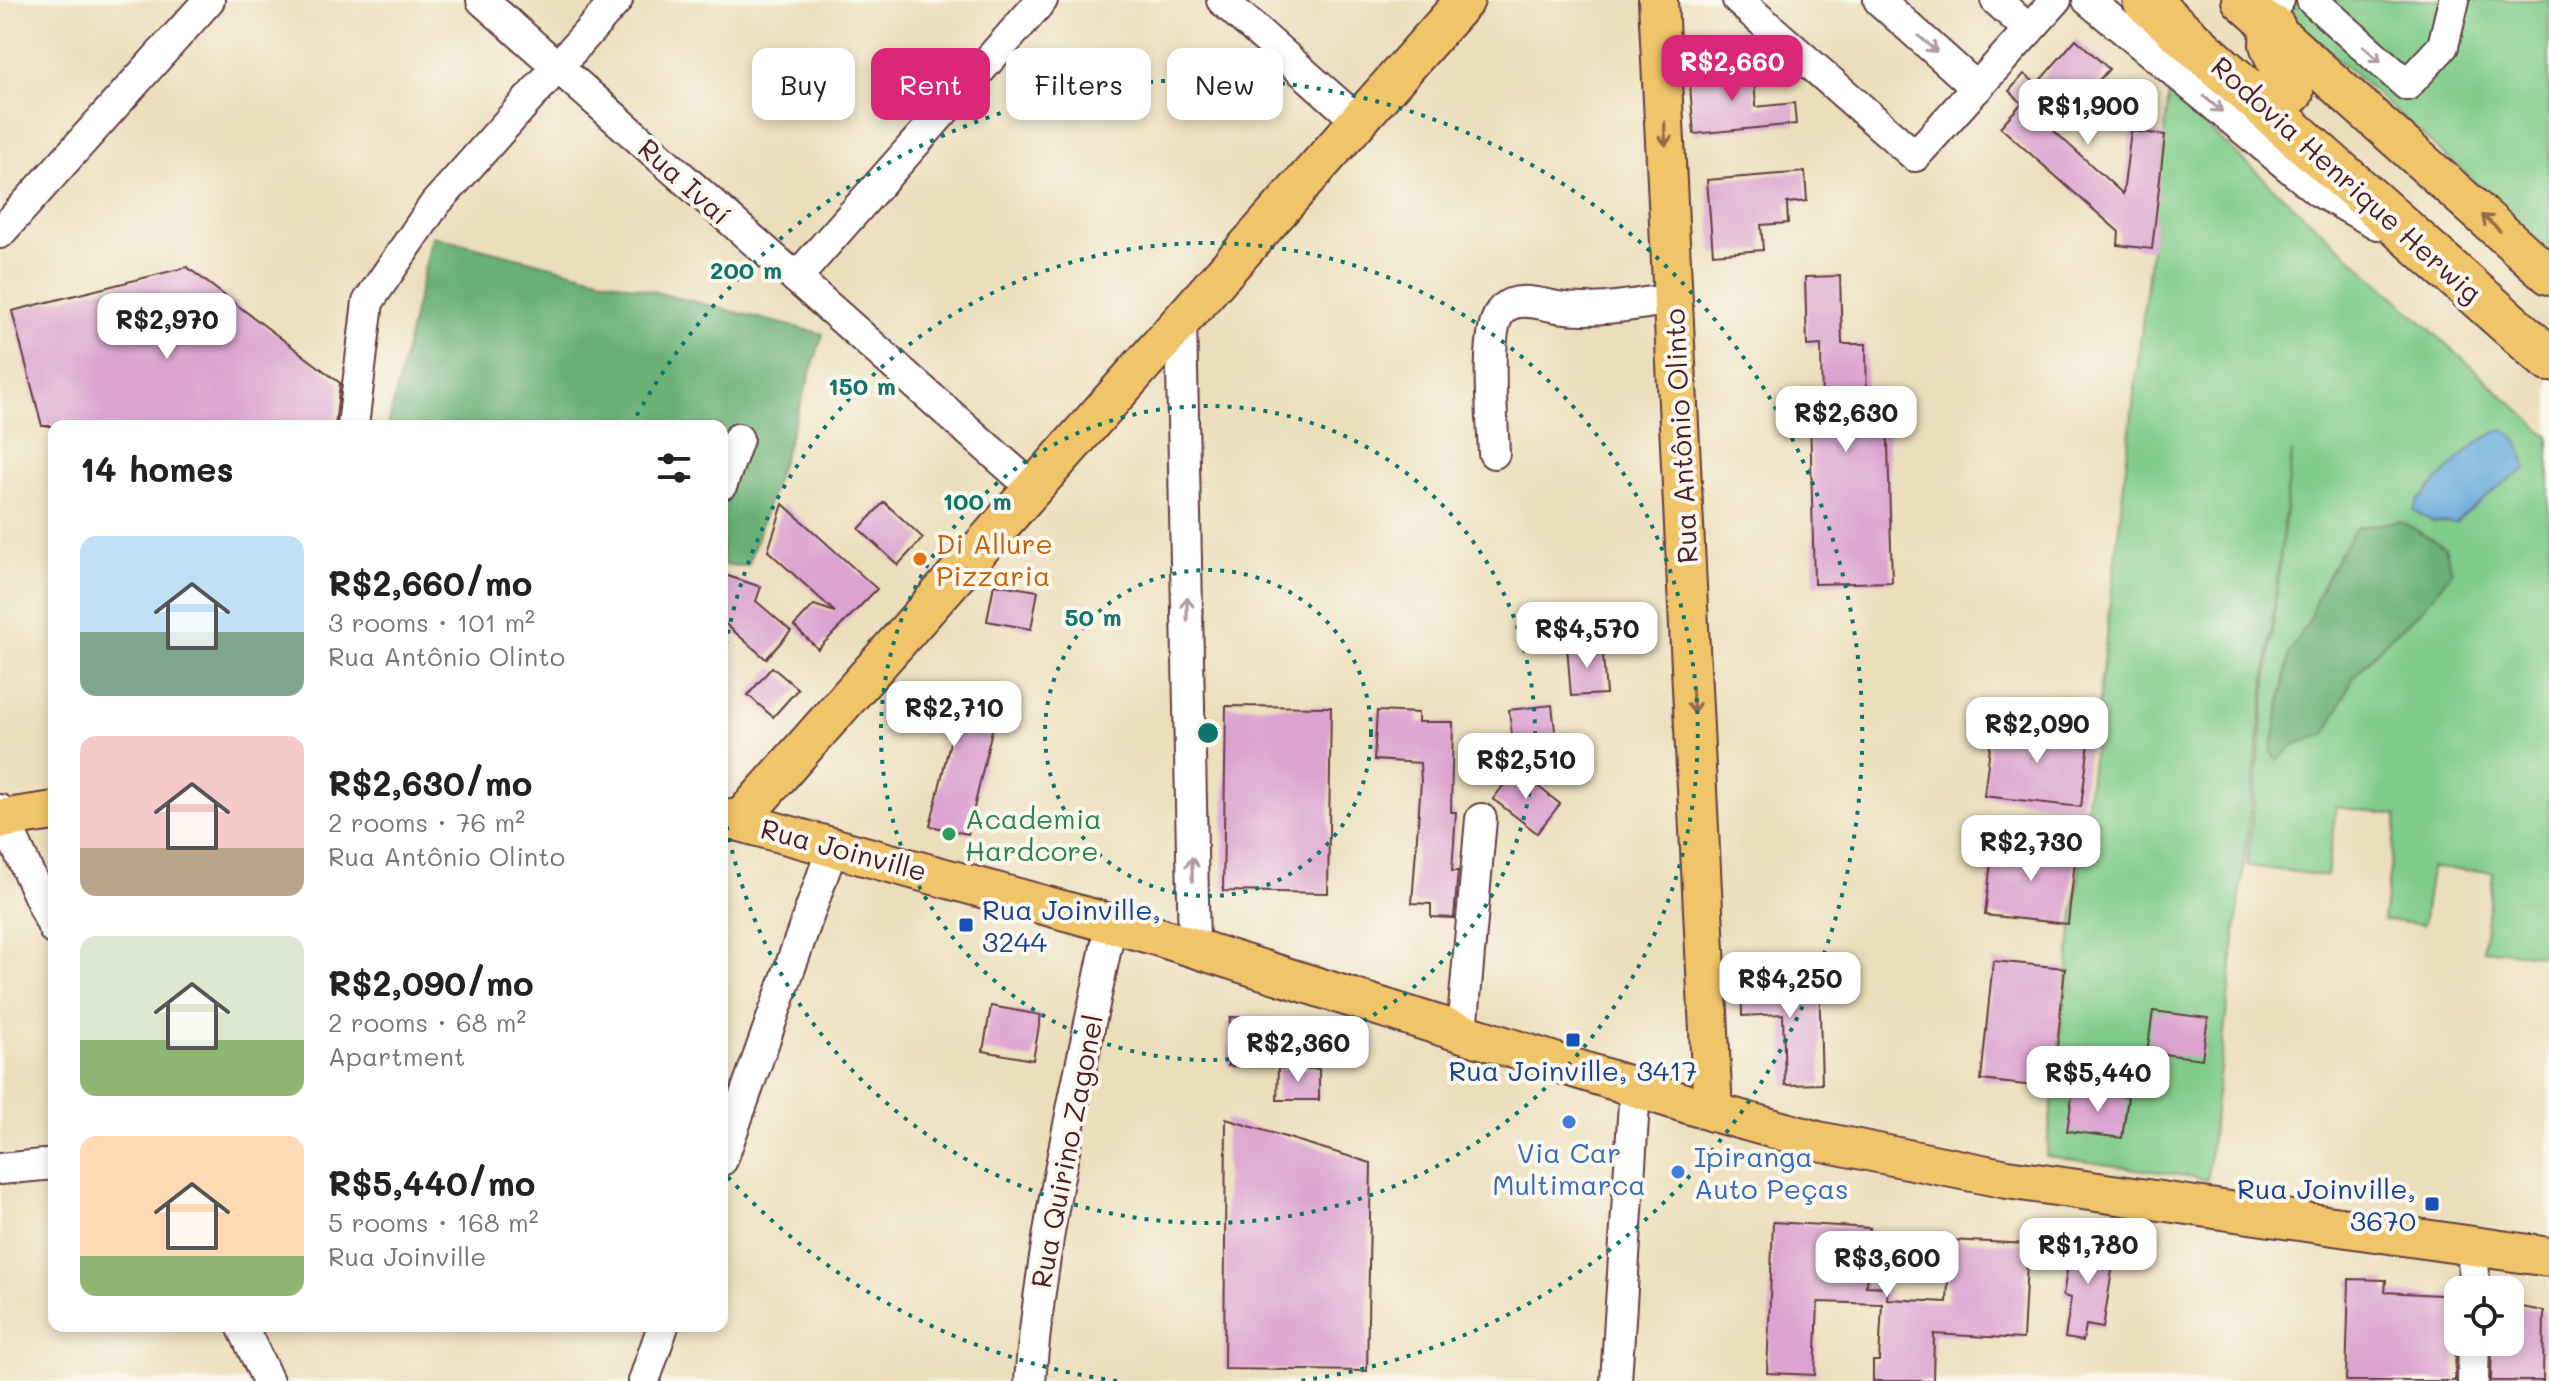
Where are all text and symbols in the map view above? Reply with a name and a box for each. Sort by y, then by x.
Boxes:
one-way arrow [1918,34,1938,53]
pin: R$2,660 [1658,35,1806,103]
text: R$2,660 [1680,44,1784,78]
one-way arrow [2362,45,2382,63]
chip: Buy [752,48,855,120]
chip: Rent [871,48,990,120]
chip: Filters [1006,48,1151,120]
chip: New [1167,48,1283,120]
street label: Rodovia Henrique Herwig [2204,48,2490,310]
pin: R$1,900 [2014,79,2162,147]
text: R$1,900 [2037,88,2139,122]
one-way arrow [2202,95,2223,113]
one-way arrow [1658,120,1673,147]
street label: Rua Ivaí [631,130,739,232]
one-way arrow [2481,214,2501,232]
text: 200 m [710,254,782,285]
pin: R$2,970 [93,293,241,361]
text: R$2,970 [115,302,219,336]
street label: Rua Antônio Olinto [1655,308,1705,564]
text: 150 m [828,370,896,401]
pin: R$2,630 [1772,386,1920,454]
text: R$2,630 [1794,395,1898,429]
text: 14 homes [80,446,234,491]
icon: filters [652,446,696,490]
text: 100 m [942,485,1012,516]
place label: Di Allure Pizzaria [936,525,1053,593]
marker: Di Allure Pizzaria [911,550,929,568]
text: R$2,660/mo [328,560,532,605]
icon: home [144,568,240,664]
one-way arrow [1179,596,1194,623]
text: 50 m [1064,601,1122,632]
pin: R$4,570 [1513,602,1661,670]
text: 3 rooms · 101 m² [328,605,535,639]
text: R$4,570 [1535,611,1639,645]
text: Rua Antônio Olinto [328,639,565,673]
pin: R$2,710 [880,681,1028,749]
one-way arrow [1686,687,1701,714]
text: R$2,710 [904,690,1004,724]
pin: R$2,090 [1963,697,2111,765]
text: R$2,090 [1984,706,2090,740]
centre of rings [1194,719,1222,747]
pin: R$2,510 [1452,733,1600,801]
text: R$2,510 [1476,742,1576,776]
text: R$2,630/mo [328,760,532,805]
icon: home [144,768,240,864]
place label: Academia Hardcore [965,800,1102,868]
text: 2 rooms · 76 m² [328,805,525,839]
street label: Rua Joinville [757,810,931,888]
pin: R$2,730 [1957,815,2105,883]
text: R$2,730 [1979,824,2083,858]
marker: Academia Hardcore [940,825,958,843]
text: Rua Antônio Olinto [328,839,565,873]
one-way arrow [1184,856,1200,883]
place label: Rua Joinville, 3244 [982,891,1161,959]
marker: Rua Joinville, 3244 [957,916,975,934]
pin: R$4,250 [1716,952,1864,1020]
text: R$2,090/mo [328,960,534,1005]
text: R$4,250 [1738,961,1842,995]
icon: home [144,968,240,1064]
text: 2 rooms · 68 m² [328,1005,526,1039]
street label: Rua Quirino Zagonel [1022,1011,1110,1291]
pin: R$2,360 [1224,1016,1372,1084]
text: R$2,360 [1246,1025,1350,1059]
marker: Rua Joinville, 3417 [1564,1031,1582,1049]
text: Apartment [328,1039,465,1073]
pin: R$5,440 [2024,1046,2172,1114]
place label: Rua Joinville, 3417 [1449,1052,1697,1088]
text: R$5,440 [2045,1055,2151,1089]
marker: Via Car Multimarca [1560,1113,1578,1131]
place label: Via Car Multimarca [1492,1134,1646,1202]
place label: Ipiranga Auto Peças [1694,1138,1849,1206]
text: R$5,440/mo [328,1160,535,1205]
marker: Ipiranga Auto Peças [1669,1163,1687,1181]
icon: home [144,1168,240,1264]
place label: Rua Joinville, 3670 [2237,1170,2416,1238]
marker: Rua Joinville, 3670 [2423,1195,2441,1213]
text: 5 rooms · 168 m² [328,1205,539,1239]
pin: R$1,780 [2014,1218,2162,1286]
text: R$1,780 [2038,1227,2138,1261]
pin: R$3,600 [1813,1231,1961,1299]
text: Rua Joinville [328,1239,486,1273]
text: R$3,600 [1834,1240,1940,1274]
map controls [2444,1276,2524,1356]
button: locate [2444,1276,2524,1356]

